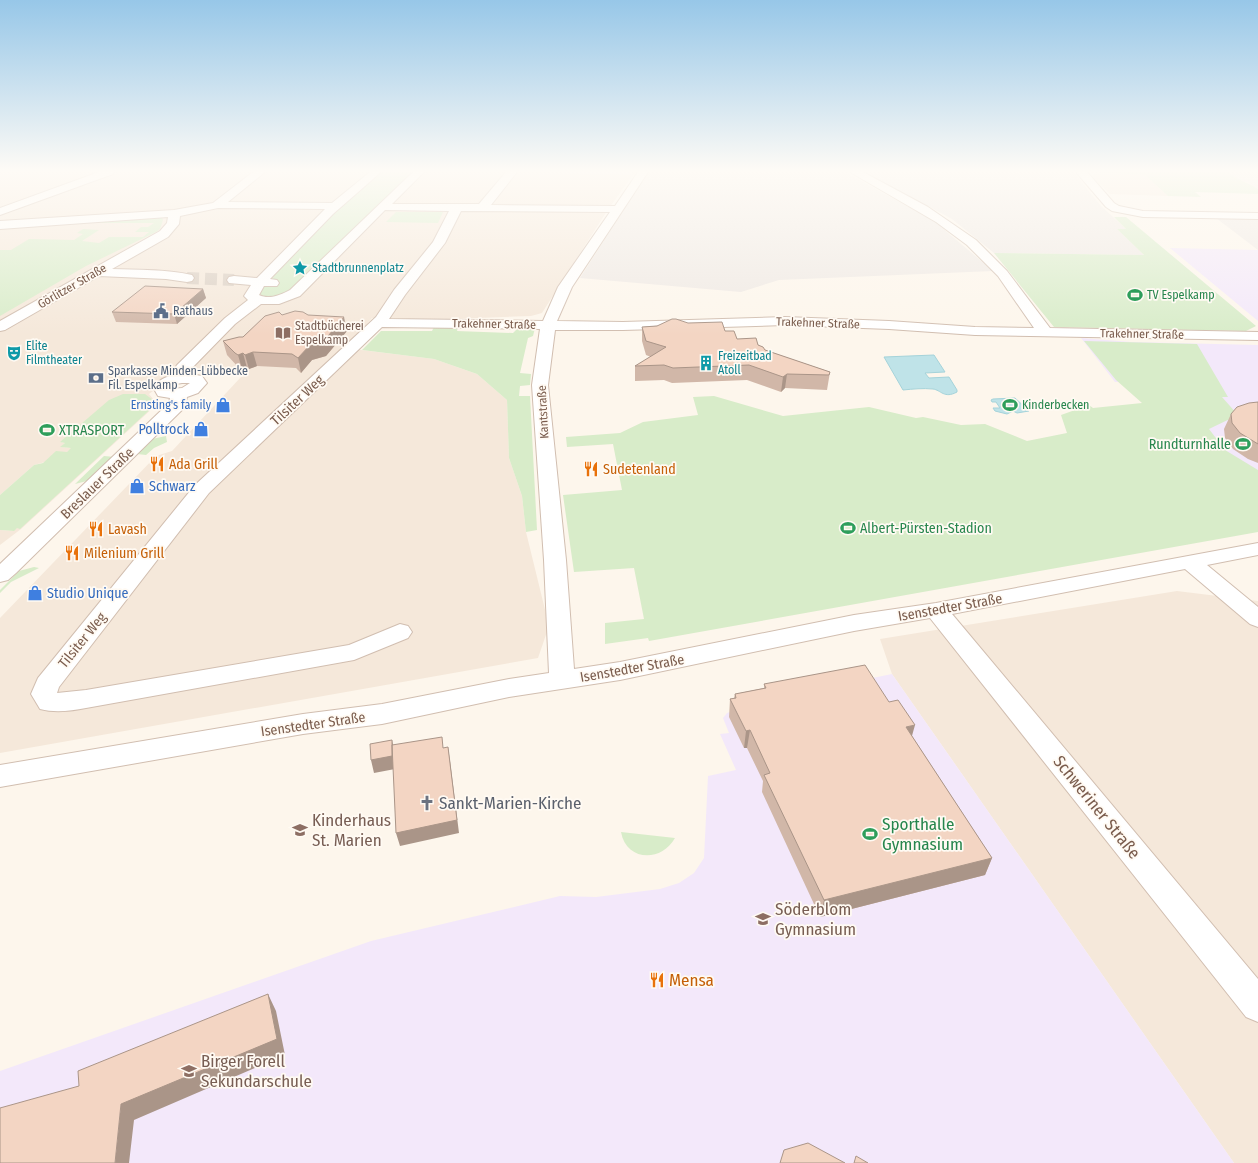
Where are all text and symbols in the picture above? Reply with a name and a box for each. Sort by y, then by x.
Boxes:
place icon: Stadtbrunnenplatz [291,259,309,277]
street label: Görlitzer Straße [35,261,109,311]
place label: Stadtbrunnenplatz [312,261,404,275]
sports icon: TV Espelkamp [1126,286,1144,304]
place label: TV Espelkamp [1147,288,1215,302]
public building icon: Rathaus [152,302,170,320]
place label: Rathaus [173,304,213,318]
street label: Trakehner Straße [776,315,860,331]
street label: Trakehner Straße [452,316,536,332]
place label: Stadtbücherei Espelkamp [295,319,364,347]
library icon: Stadtbücherei Espelkamp [274,324,292,342]
street label: Trakehner Straße [1100,326,1184,342]
place label: Elite Filmtheater [26,339,83,367]
theatre icon: Elite Filmtheater [5,344,23,362]
place label: Freizeitbad Atoll [718,349,772,377]
building icon: Freizeitbad Atoll [697,354,715,372]
place label: Sparkasse Minden-Lübbecke Fil. Espelkamp [108,364,248,392]
bank icon: Sparkasse Minden-Lübbecke Fil. Espelkamp [87,369,105,387]
street label: Tilsiter Weg [267,371,328,429]
street label: Kantstraße [535,385,551,439]
shop icon: Ernsting's family [214,396,232,414]
sports icon: Kinderbecken [1001,396,1019,414]
place label: Ernsting's family [131,398,212,412]
place label: Kinderbecken [1022,398,1089,412]
shop icon: Polltrock [192,420,210,438]
sports icon: XTRASPORT [38,421,56,439]
place label: Polltrock [138,421,189,438]
place label: XTRASPORT [59,422,125,439]
sports icon: Rundturnhalle [1234,435,1252,453]
place label: Rundturnhalle [1149,436,1231,453]
street label: Breslauer Straße [57,444,138,523]
restaurant icon: Ada Grill [148,455,166,473]
place label: Ada Grill [169,456,218,473]
restaurant icon: Sudetenland [582,460,600,478]
place label: Sudetenland [603,461,676,478]
shop icon: Schwarz [128,477,146,495]
place label: Schwarz [149,478,196,495]
sports icon: Albert-Pürsten-Stadion [839,519,857,537]
restaurant icon: Lavash [87,520,105,538]
place label: Albert-Pürsten-Stadion [860,520,992,537]
place label: Lavash [108,521,147,538]
restaurant icon: Milenium Grill [63,544,81,562]
place label: Milenium Grill [84,545,164,562]
shop icon: Studio Unique [26,584,44,602]
place label: Studio Unique [47,585,128,602]
street label: Isenstedter Straße [897,590,1004,625]
street label: Tilsiter Weg [55,609,110,672]
street label: Isenstedter Straße [579,651,686,686]
street label: Isenstedter Straße [260,709,367,740]
street label: Schweriner Straße [1049,751,1145,863]
place label: Sankt-Marien-Kirche [439,793,581,814]
church icon: Sankt-Marien-Kirche [418,794,436,812]
place label: Kinderhaus St. Marien [312,810,391,851]
place label: Sporthalle Gymnasium [882,814,963,855]
school or university icon: Kinderhaus St. Marien [291,821,309,839]
sports icon: Sporthalle Gymnasium [861,825,879,843]
place label: Söderblom Gymnasium [775,899,856,940]
school or university icon: Söderblom Gymnasium [754,910,772,928]
place label: Mensa [669,970,714,991]
restaurant icon: Mensa [648,971,666,989]
place label: Birger Forell Sekundarschule [201,1051,312,1092]
school or university icon: Birger Forell Sekundarschule [180,1062,198,1080]

